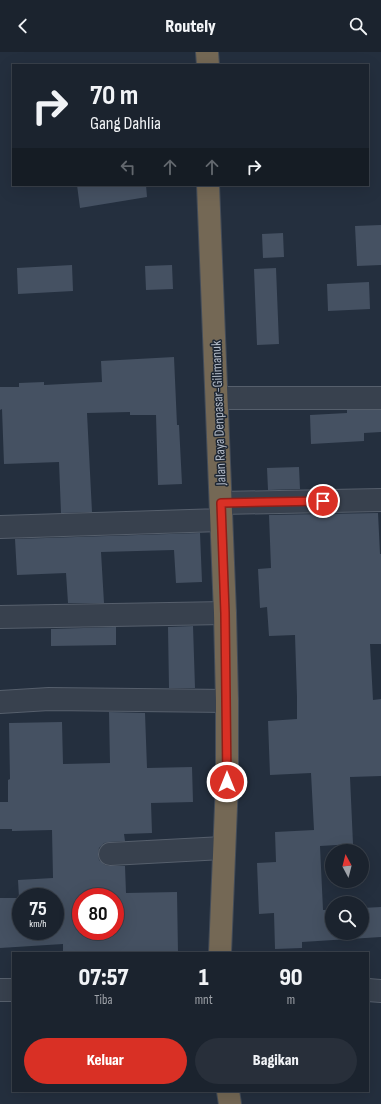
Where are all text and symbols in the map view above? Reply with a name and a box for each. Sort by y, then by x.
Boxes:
icon: back [12,15,34,37]
icon: search [347,15,369,37]
text: Routely [165,16,216,37]
text: 70 m [90,79,138,112]
icon: right [24,80,76,132]
text: Gang Dahlia [90,113,161,134]
icon: left [117,156,139,178]
icon: ahead [159,156,181,178]
icon: ahead [201,156,223,178]
icon: right [243,156,265,178]
street label: Jalan Raya Denpasar-Gilimanuk [207,340,230,487]
pin [306,484,340,518]
icon: arrive [312,490,334,512]
position arrow [206,761,248,803]
north arrow [325,844,369,888]
map controls [325,844,369,940]
speed limit sign: 80 [72,888,124,940]
button: search [325,896,369,940]
text: 75 [29,897,47,921]
text: km/h [29,918,47,930]
text: 07:57 [78,963,128,992]
text: 1 [199,963,209,992]
text: 90 [279,963,303,992]
text: Tiba [94,992,112,1008]
text: mnt [195,992,213,1008]
text: m [287,992,295,1008]
button: Keluar [24,1038,187,1084]
button: Bagikan [195,1038,357,1084]

